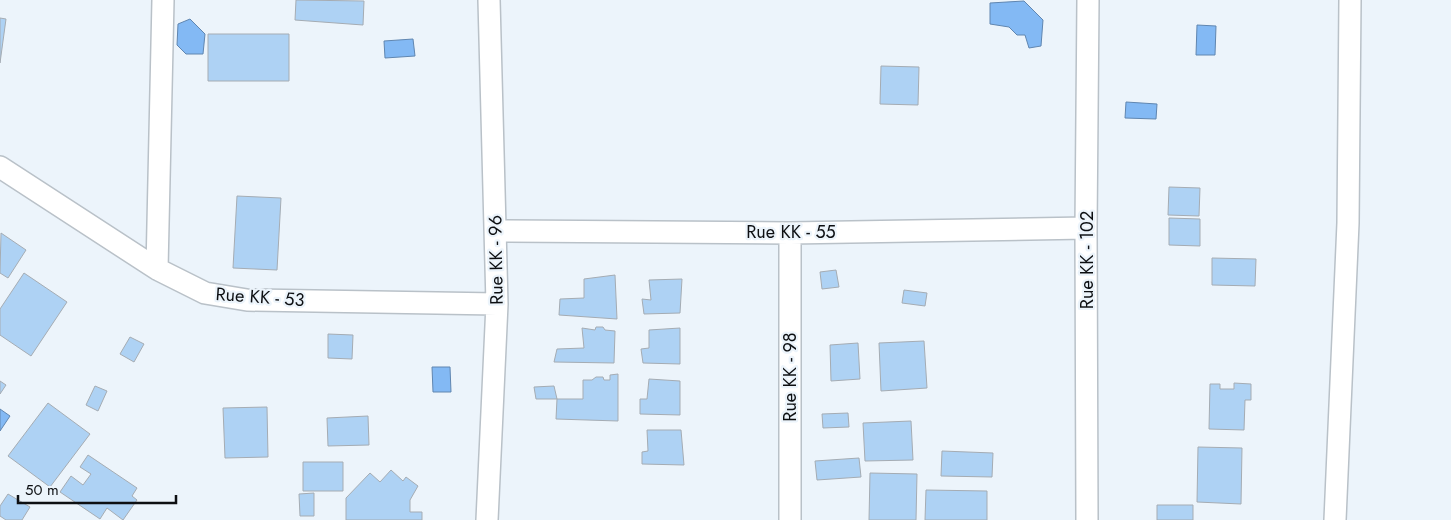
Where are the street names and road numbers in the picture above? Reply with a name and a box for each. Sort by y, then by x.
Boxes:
street label: Rue KK - 102 [1074,211,1100,309]
street label: Rue KK - 96 [482,215,510,305]
street label: Rue KK - 55 [746,219,836,245]
street label: Rue KK - 53 [215,281,306,313]
street label: Rue KK - 98 [777,332,803,422]

